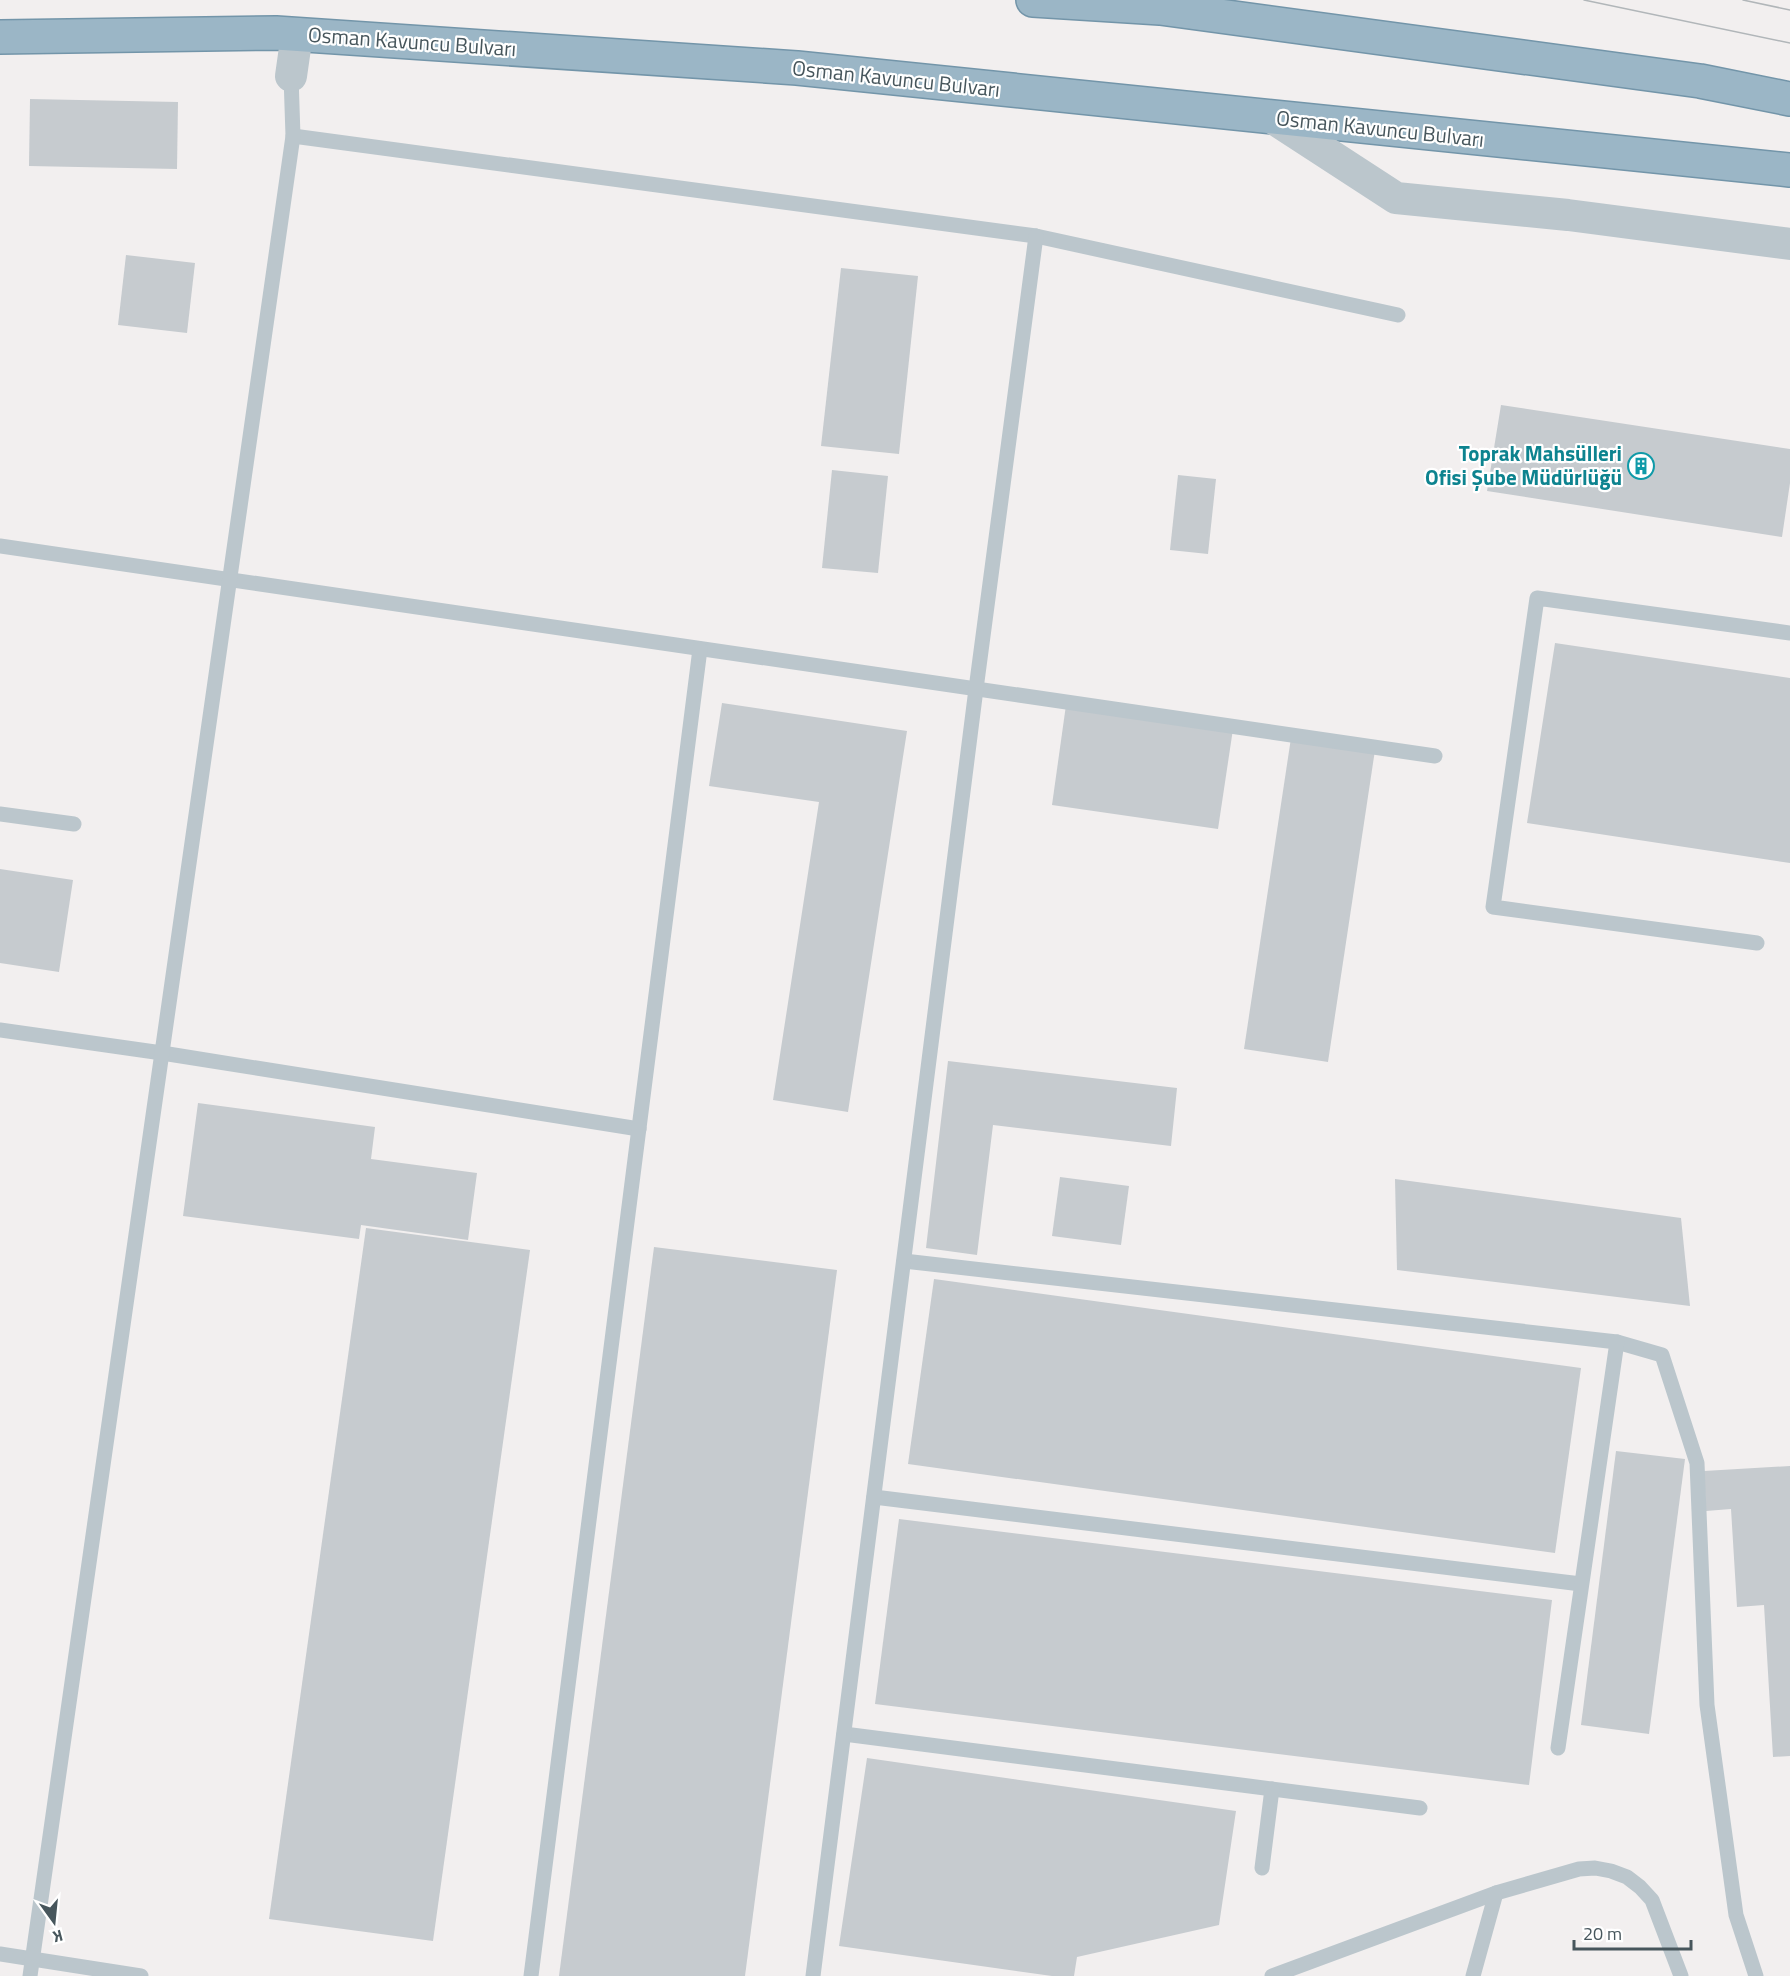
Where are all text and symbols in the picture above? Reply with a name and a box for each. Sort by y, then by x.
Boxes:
street label: Osman Kavuncu Bulvarı [307,18,517,64]
street label: Osman Kavuncu Bulvarı [791,51,1002,105]
street label: Osman Kavuncu Bulvarı [1275,101,1486,155]
place label: Toprak Mahsülleri Ofisi Şube Müdürlüğü [1425,437,1622,493]
building icon: Toprak Mahsülleri Ofisi Şube Müdürlüğü [1626,451,1656,481]
north arrow [24,1892,84,1952]
scale bar [1574,1913,1691,1951]
text: 20 m [1583,1920,1622,1947]
text: K [50,1924,66,1949]

